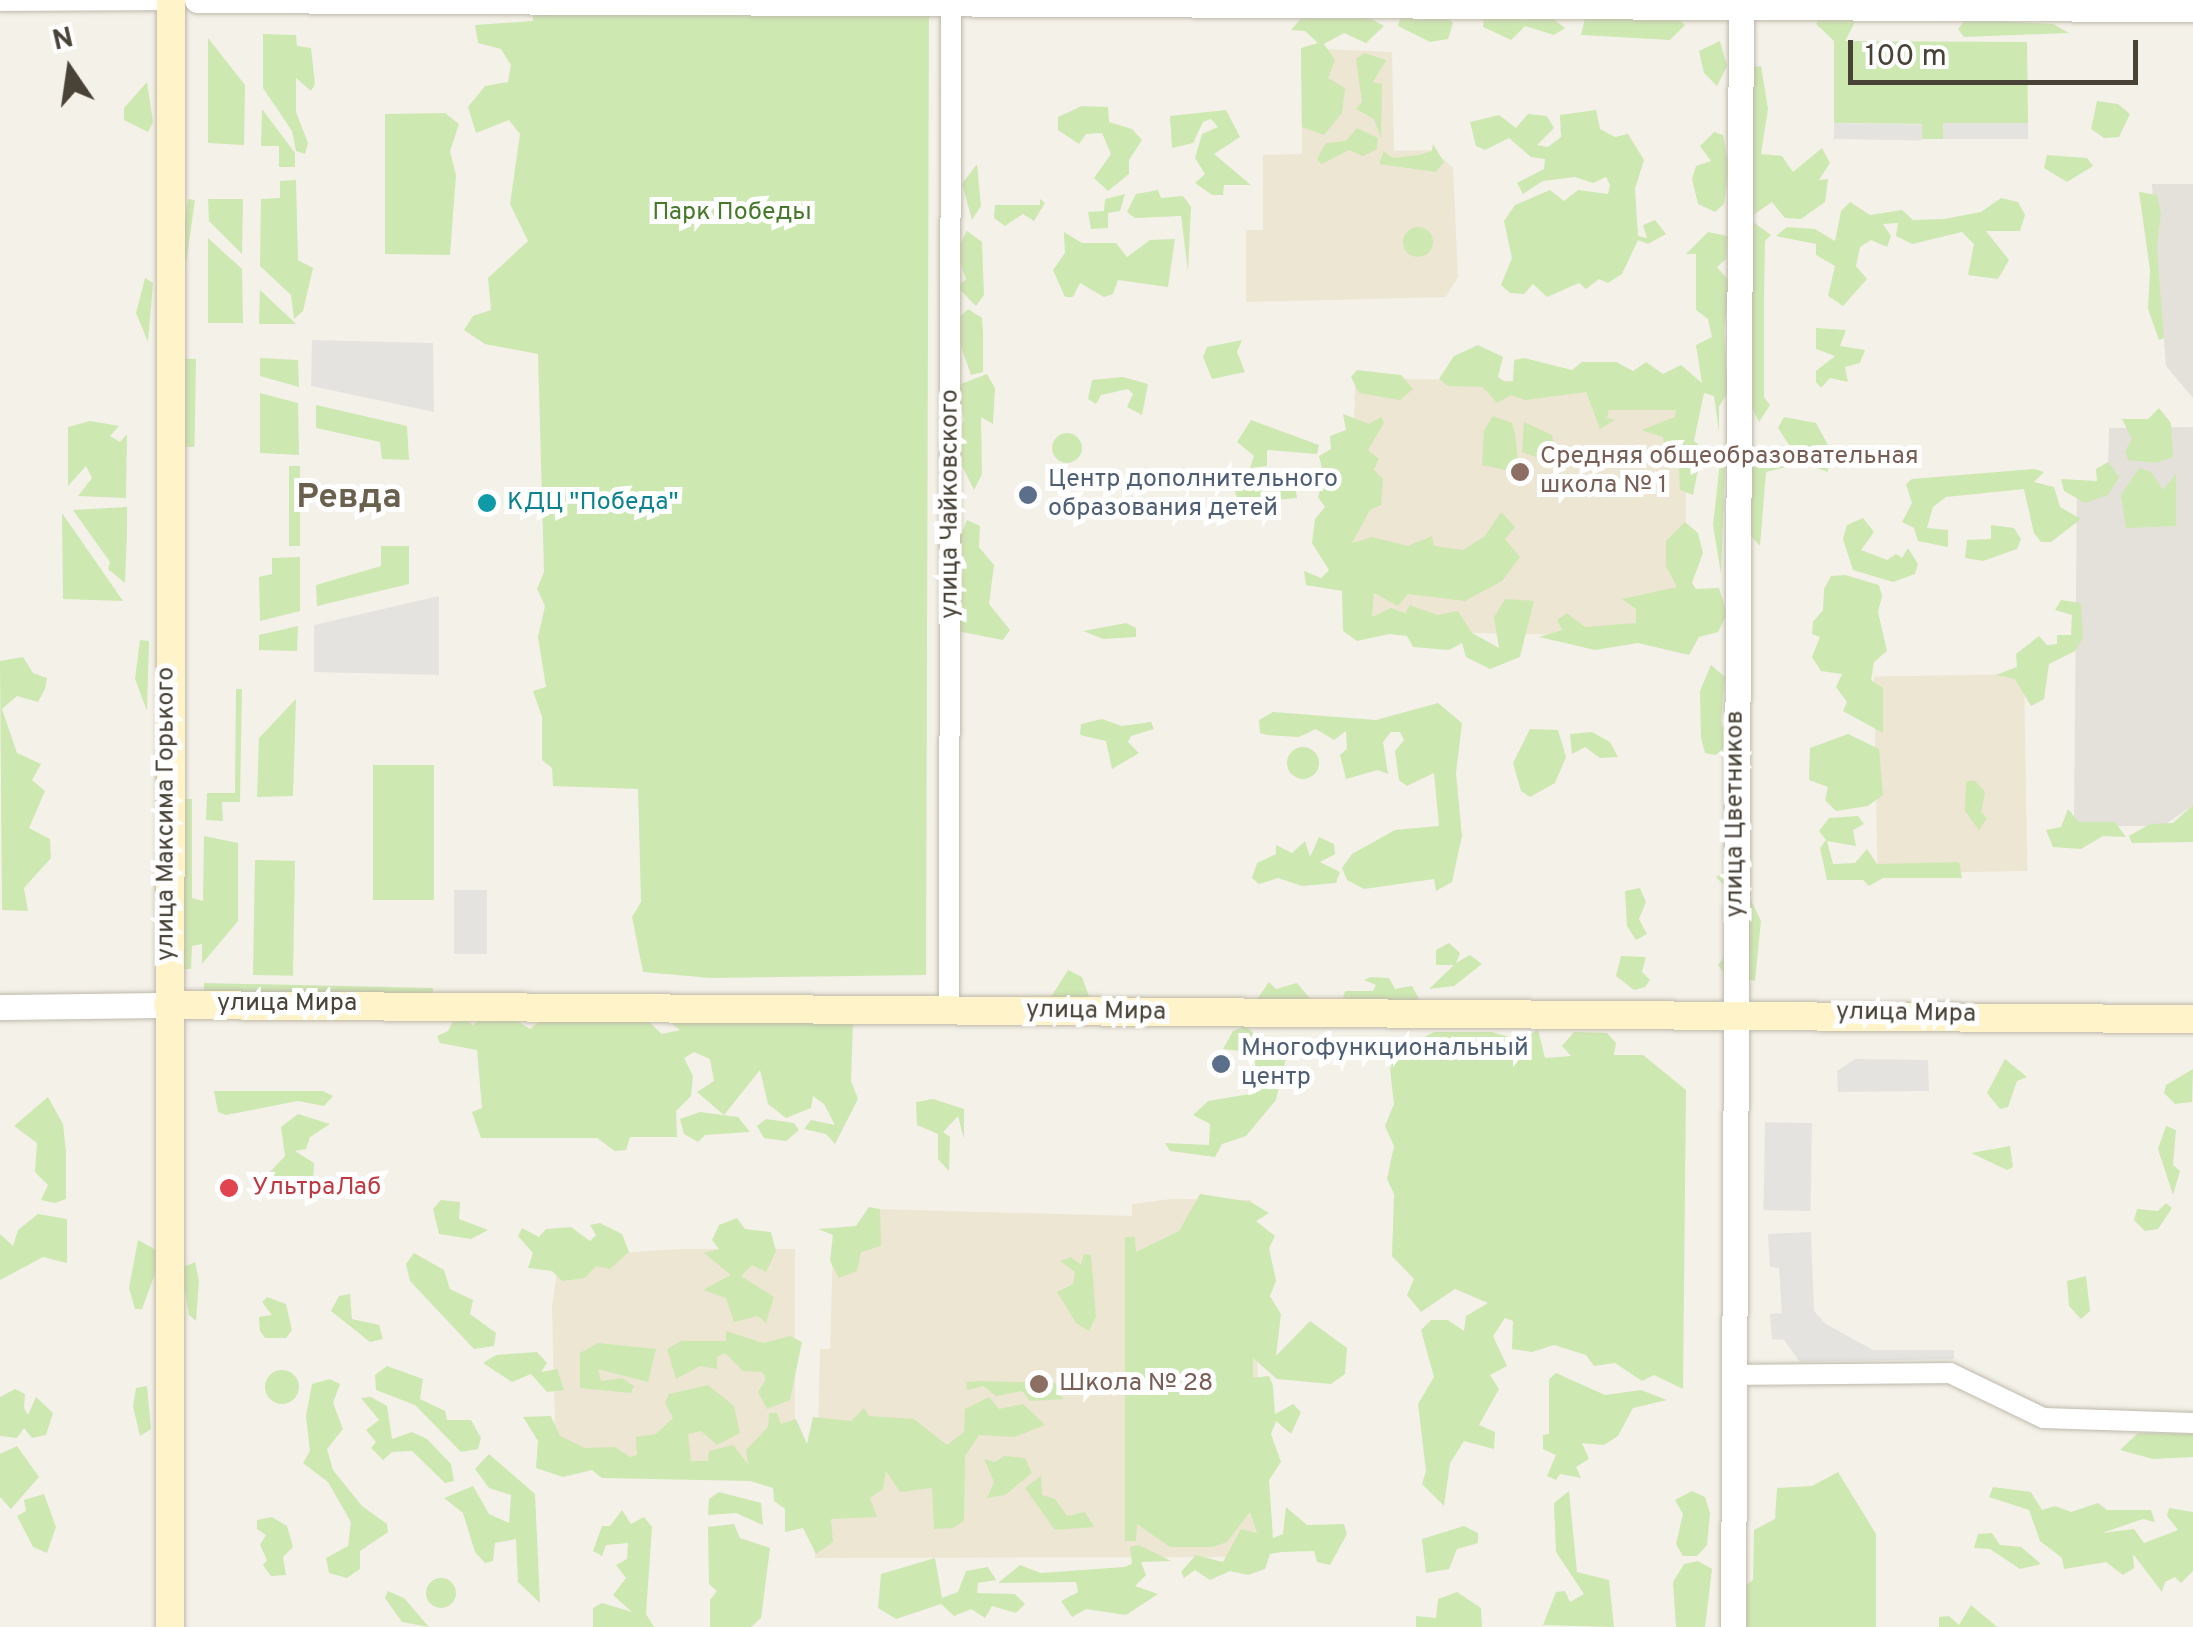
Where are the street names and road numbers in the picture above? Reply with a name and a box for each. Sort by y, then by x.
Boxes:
street label: улица Чайковского [936,389,966,619]
street label: улица Максима Горького [152,667,182,961]
street label: улица Цветников [1721,710,1751,918]
street label: улица Мира [217,989,357,1019]
street label: улица Мира [1026,996,1166,1028]
street label: улица Мира [1836,998,1976,1030]

